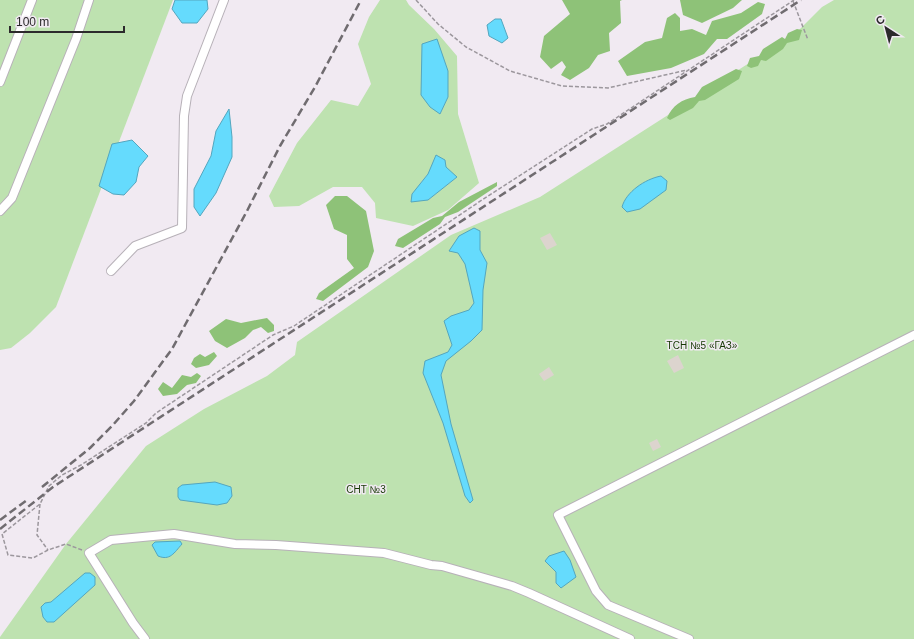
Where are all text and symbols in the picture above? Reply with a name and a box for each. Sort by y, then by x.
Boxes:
scale bar [10,8,124,34]
north arrow [866,8,906,48]
text: С [873,13,887,27]
text: 100 m [16,15,49,29]
park label: ТСН №5 «ГАЗ» [667,340,738,351]
park label: СНТ №3 [346,484,386,495]

